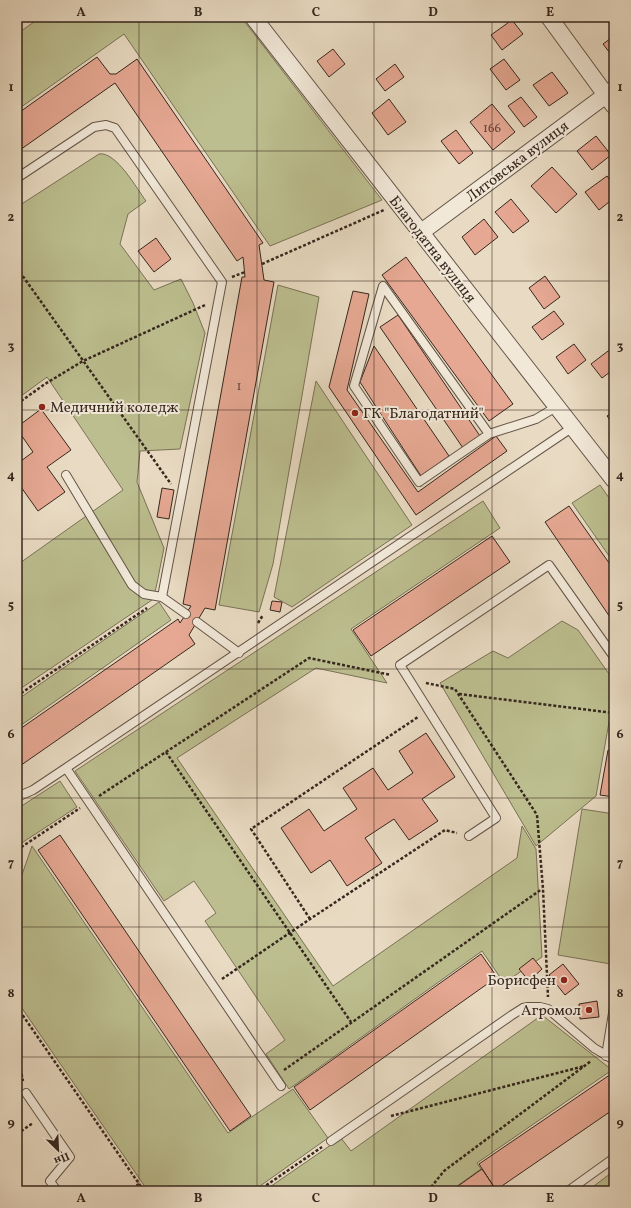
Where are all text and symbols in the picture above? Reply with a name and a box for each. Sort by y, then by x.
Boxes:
text: A [76,4,86,22]
text: B [194,4,203,22]
text: C [312,4,320,22]
text: D [428,4,438,22]
text: E [546,4,554,22]
text: 1 [8,79,14,97]
text: 1 [617,79,623,97]
street label: Литовська вулиця [462,116,574,208]
house number: 166 [483,120,502,138]
street label: Благодатна вулиця [383,192,480,308]
text: 2 [8,209,15,227]
text: 2 [617,209,624,227]
text: 3 [8,338,15,356]
text: 3 [617,338,624,356]
house number: 1 [236,378,242,396]
place label: Медичний коледж [50,398,178,419]
marker: Медичний коледж [37,402,47,412]
place label: ГК "Благодатний" [363,404,484,425]
marker: ГК "Благодатний" [350,408,360,418]
text: 4 [7,467,15,485]
text: 4 [616,467,624,485]
text: 5 [8,597,14,615]
text: 5 [617,597,623,615]
text: 6 [7,726,15,744]
text: 6 [616,726,624,744]
text: 7 [8,855,14,873]
text: 7 [617,855,623,873]
place label: Борисфен [488,971,556,992]
marker: Борисфен [559,975,569,985]
text: 8 [7,985,15,1003]
text: 8 [616,985,624,1003]
place label: Агромол [521,1001,581,1022]
marker: Агромол [584,1005,594,1015]
text: 9 [7,1114,15,1132]
text: 9 [616,1114,624,1132]
north arrow [38,1130,78,1170]
text: Пн [51,1148,72,1168]
text: A [76,1190,86,1208]
text: B [194,1190,203,1208]
text: C [312,1190,320,1208]
text: D [428,1190,438,1208]
text: E [546,1190,554,1208]

